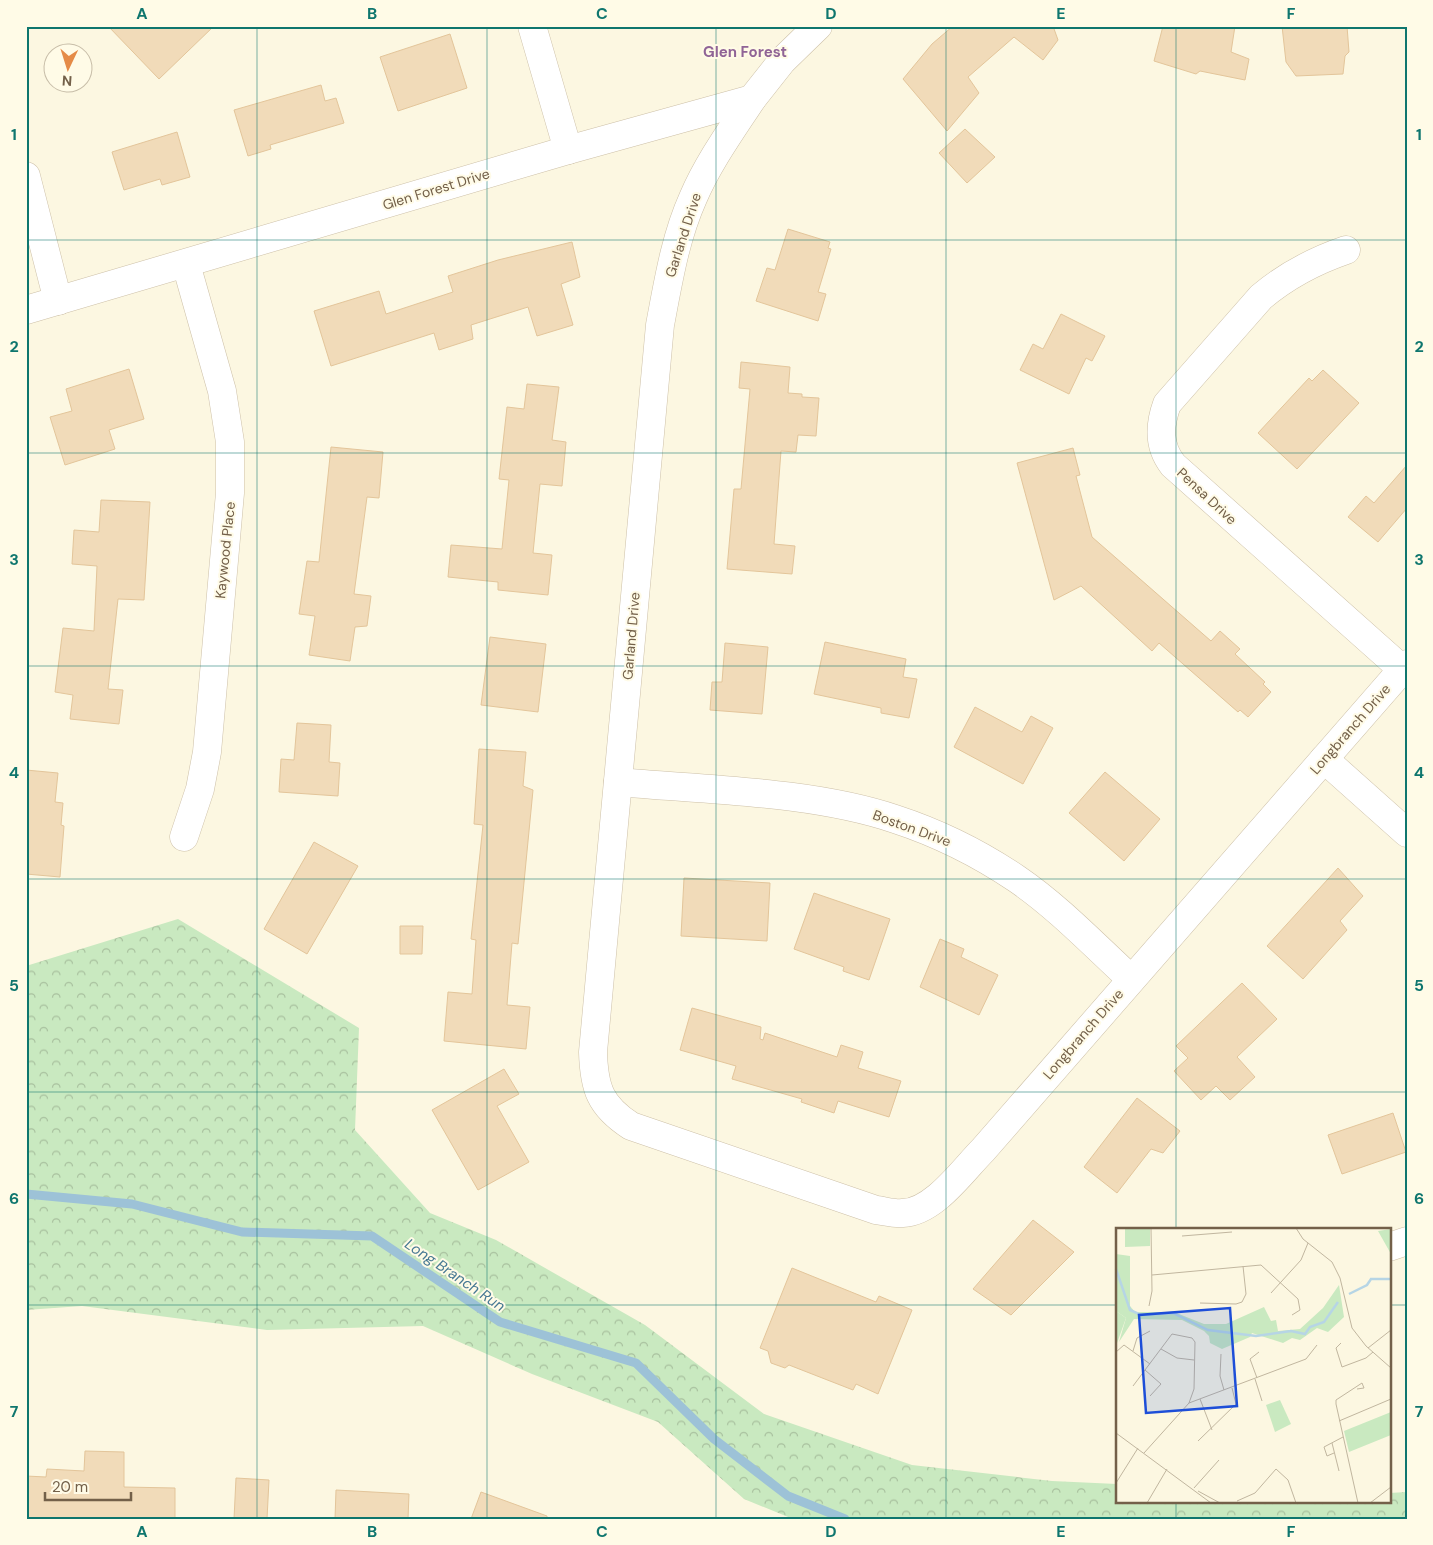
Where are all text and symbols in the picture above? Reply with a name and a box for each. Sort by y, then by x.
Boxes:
text: A [136,3,148,24]
text: B [367,3,377,24]
text: C [596,3,608,24]
text: D [825,3,837,24]
text: E [1056,3,1066,24]
text: F [1287,3,1296,24]
north arrow [42,42,92,92]
district label: Glen Forest [703,42,787,62]
text: N [61,72,73,90]
text: 1 [11,124,17,145]
text: 1 [1416,124,1422,145]
street label: Glen Forest Drive [380,164,492,214]
street label: Garland Drive [661,190,705,280]
text: 2 [9,336,19,357]
text: 2 [1414,336,1424,357]
street label: Pensa Drive [1173,464,1241,528]
street label: Kaywood Place [211,501,239,599]
text: 3 [9,549,19,570]
text: 3 [1414,549,1424,570]
street label: Garland Drive [618,591,644,681]
street label: Longbranch Drive [1306,680,1394,778]
text: 4 [9,762,19,783]
text: 4 [1414,762,1424,783]
street label: Boston Drive [870,806,954,850]
text: 5 [9,975,19,996]
text: 5 [1414,975,1424,996]
street label: Longbranch Drive [1039,985,1127,1083]
text: 6 [9,1188,19,1209]
text: 6 [1414,1188,1424,1209]
inset map [1116,1228,1390,1502]
water label: Long Branch Run [401,1234,509,1316]
text: 7 [10,1401,19,1422]
text: 7 [1415,1401,1424,1422]
scale bar [45,1470,131,1502]
text: 20 m [52,1477,88,1497]
text: A [136,1521,148,1542]
text: B [367,1521,377,1542]
text: C [596,1521,608,1542]
text: D [825,1521,837,1542]
text: E [1056,1521,1066,1542]
text: F [1287,1521,1296,1542]

